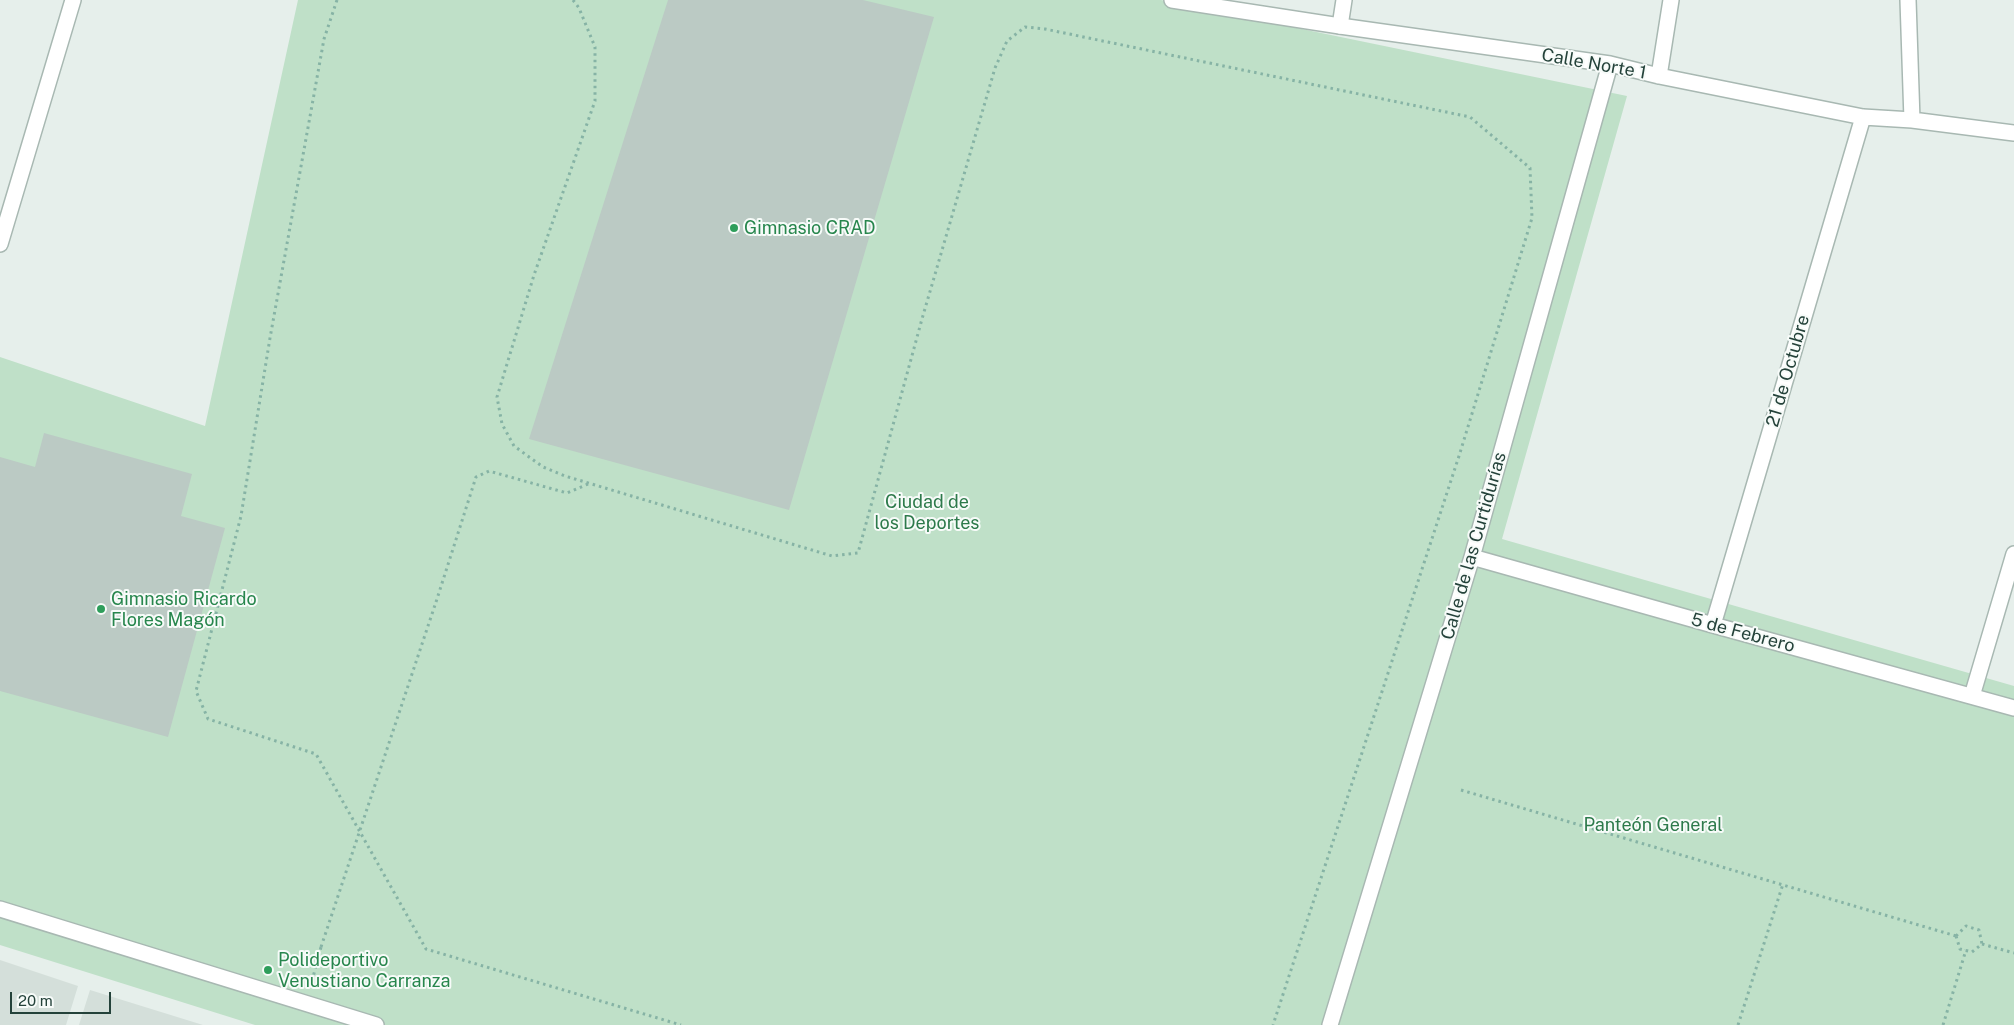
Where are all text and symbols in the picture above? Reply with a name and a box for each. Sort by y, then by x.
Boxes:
street label: Calle Norte 1 [1540,44,1648,84]
place label: Gimnasio CRAD [744,217,876,239]
marker: Gimnasio CRAD [728,222,740,234]
street label: 21 de Octubre [1762,313,1814,429]
street label: Calle de las Curtidurías [1437,450,1511,642]
park label: Ciudad de los Deportes [875,491,979,534]
place label: Gimnasio Ricardo Flores Magón [111,588,257,630]
marker: Gimnasio Ricardo Flores Magón [95,603,107,615]
street label: 5 de Febrero [1689,609,1797,657]
park label: Panteón General [1583,814,1723,836]
place label: Polideportivo Venustiano Carranza [278,949,451,992]
marker: Polideportivo Venustiano Carranza [262,964,274,976]
scale bar [12,982,114,1014]
text: 20 m [18,992,53,1009]

